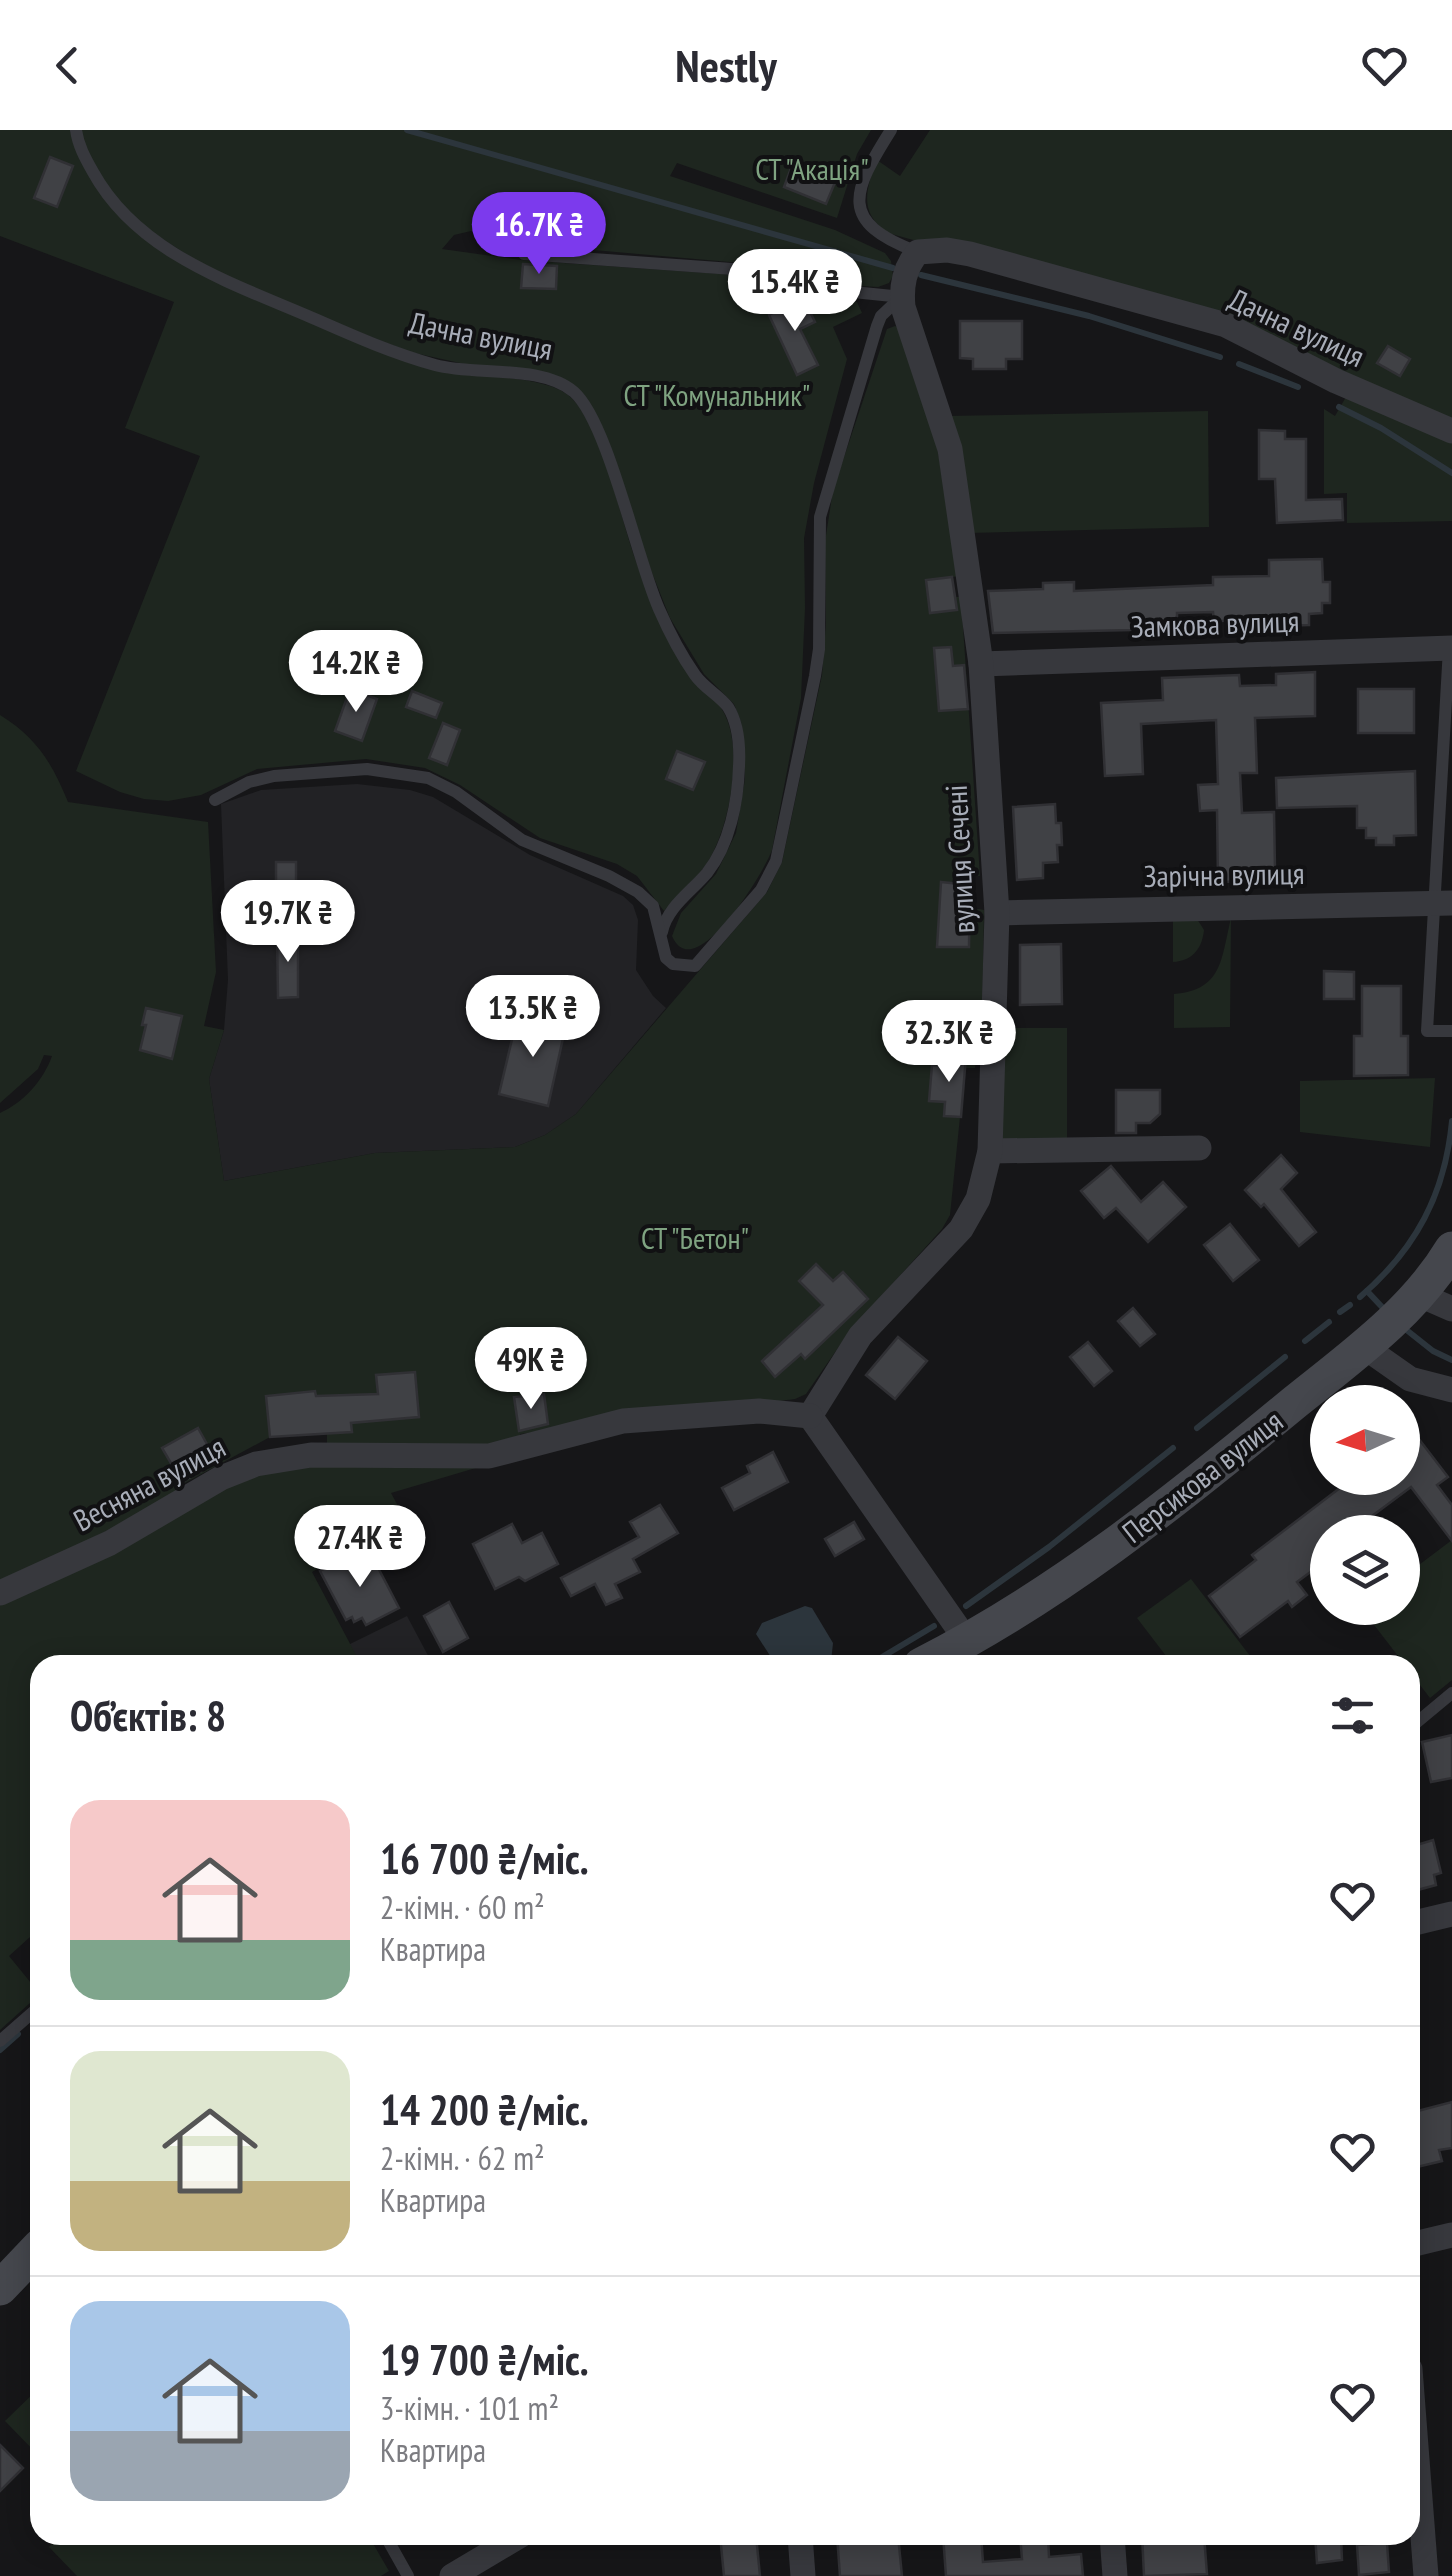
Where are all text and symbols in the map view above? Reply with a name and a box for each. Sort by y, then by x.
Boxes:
text: Nestly [675,36,777,94]
icon: back [40,38,95,93]
icon: heart [1357,38,1412,93]
park label: СТ "Акація" [755,149,869,188]
pin: 16.7K ₴ [447,192,631,277]
text: 16.7K ₴ [494,203,584,245]
pin: 15.4K ₴ [703,249,887,334]
text: 15.4K ₴ [750,260,840,302]
street label: Дачна вулиця [1223,279,1371,375]
street label: Дачна вулиця [406,302,556,368]
park label: СТ "Комунальник" [624,375,810,414]
street label: Замкова вулиця [1130,601,1300,645]
pin: 14.2K ₴ [264,630,448,715]
text: 14.2K ₴ [311,641,401,683]
street label: вулиця Сечені [936,784,982,934]
street label: Зарічна вулиця [1143,853,1305,895]
pin: 19.7K ₴ [196,880,380,965]
text: 19.7K ₴ [243,891,333,933]
pin: 13.5K ₴ [441,975,625,1060]
text: 13.5K ₴ [488,986,578,1028]
pin: 32.3K ₴ [857,1000,1041,1085]
text: 32.3K ₴ [904,1011,994,1053]
park label: СТ "Бетон" [641,1218,749,1257]
pin: 49K ₴ [461,1327,601,1412]
text: 49K ₴ [497,1338,565,1380]
north arrow [1310,1385,1420,1495]
map controls [1310,1385,1420,1625]
street label: Персикова вулиця [1114,1401,1290,1551]
street label: Весняна вулиця [66,1427,232,1539]
pin: 27.4K ₴ [268,1505,452,1590]
button: layers [1310,1515,1420,1625]
text: 27.4K ₴ [316,1516,404,1558]
text: Об’єктів: 8 [70,1688,226,1743]
icon: filters [1325,1688,1380,1743]
text: 16 700 ₴/міс. [380,1831,589,1886]
icon: home [150,1840,270,1960]
icon: heart [1325,1873,1380,1928]
text: 2-кімн. · 60 m² [380,1886,545,1928]
text: Квартира [380,1928,486,1970]
text: 14 200 ₴/міс. [380,2082,589,2137]
icon: home [150,2091,270,2211]
icon: heart [1325,2124,1380,2179]
text: 2-кімн. · 62 m² [380,2137,545,2179]
text: Квартира [380,2179,486,2221]
text: 19 700 ₴/міс. [380,2332,589,2387]
icon: home [150,2341,270,2461]
icon: heart [1325,2374,1380,2429]
text: 3-кімн. · 101 m² [380,2387,559,2429]
text: Квартира [380,2429,486,2471]

